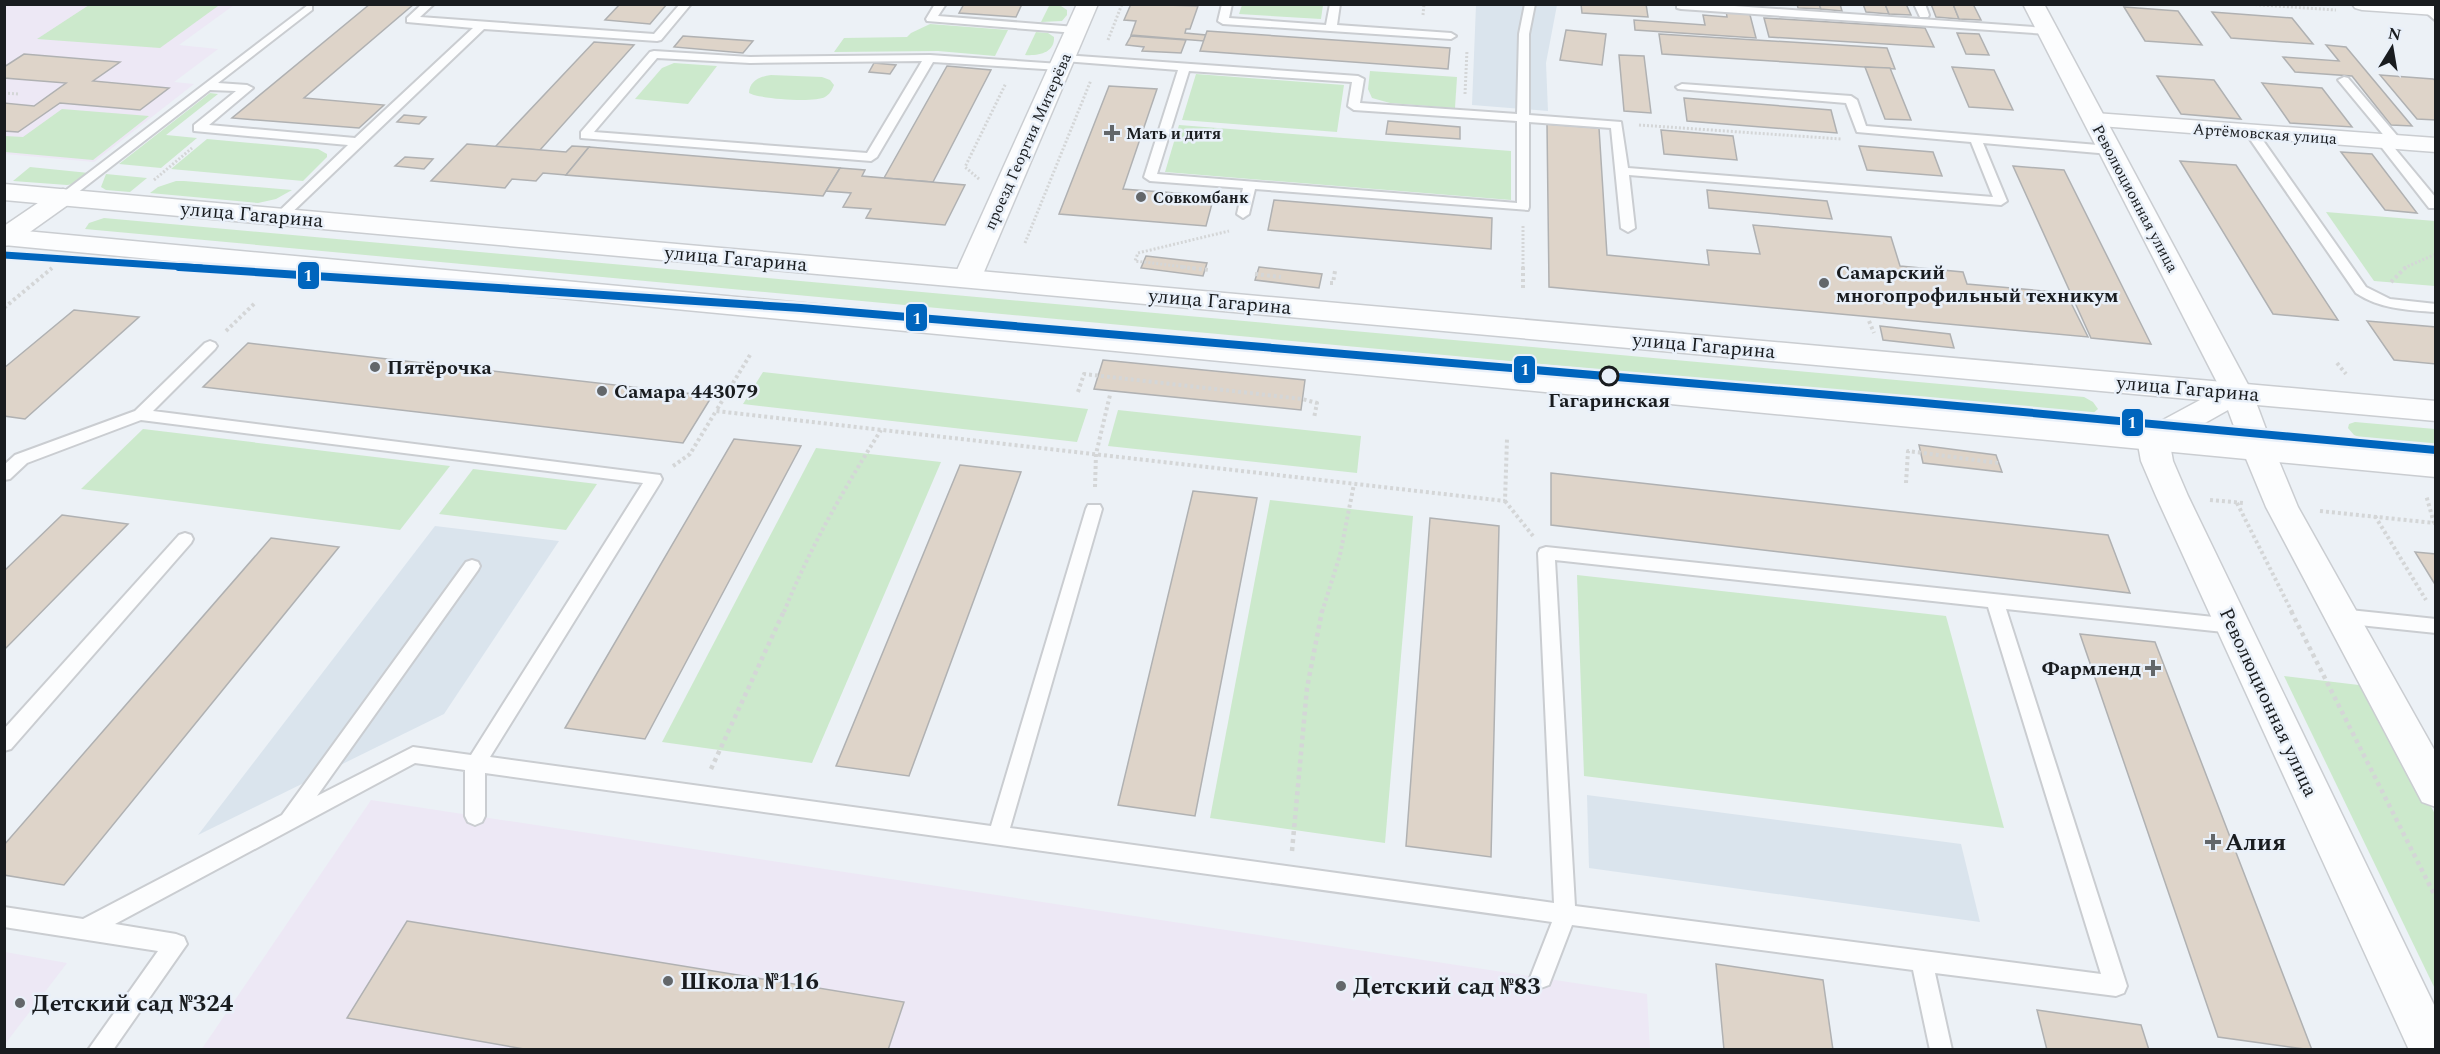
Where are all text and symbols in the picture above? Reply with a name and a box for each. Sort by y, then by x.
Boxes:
north arrow [2362,18,2422,78]
text: N [2386,21,2403,47]
street label: проезд Георгия Митерёва [978,49,1078,234]
street label: Артёмовская улица [2192,117,2338,151]
street label: Революционная улица [2086,120,2184,277]
place label: Мать и дитя [1126,122,1221,146]
marker: Мать и дитя [1103,124,1121,142]
place label: Совкомбанк [1153,186,1249,210]
marker: Совкомбанк [1134,190,1148,204]
street label: улица Гагарина [178,194,325,236]
street label: улица Гагарина [662,238,809,280]
place label: Самарский многопрофильный техникум [1836,258,2119,311]
line badge: 1 [297,261,320,290]
text: 1 [304,264,312,288]
marker: Самарский многопрофильный техникум [1817,276,1831,290]
street label: улица Гагарина [1146,281,1293,323]
line badge: 1 [905,303,928,332]
text: 1 [913,307,921,331]
street label: улица Гагарина [1630,325,1777,367]
place label: Пятёрочка [387,353,493,383]
line badge: 1 [1513,355,1536,384]
text: 1 [1521,358,1529,382]
marker: Пятёрочка [368,360,382,374]
marker: Гагаринская [1599,366,1619,386]
street label: улица Гагарина [2114,368,2261,410]
place label: Самара 443079 [614,377,758,407]
marker: Самара 443079 [595,384,609,398]
place label: Гагаринская [1548,386,1670,416]
line badge: 1 [2121,408,2144,437]
text: 1 [2128,411,2136,435]
street label: Революционная улица [2211,603,2325,802]
place label: Фармленд [2042,654,2141,684]
marker: Фармленд [2146,661,2160,675]
place label: Алия [2225,825,2286,861]
marker: Алия [2206,835,2220,849]
place label: Школа №116 [680,964,819,1000]
place label: Детский сад №83 [1353,969,1541,1005]
marker: Школа №116 [661,974,675,988]
marker: Детский сад №83 [1334,979,1348,993]
place label: Детский сад №324 [32,986,234,1022]
marker: Детский сад №324 [13,996,27,1010]

